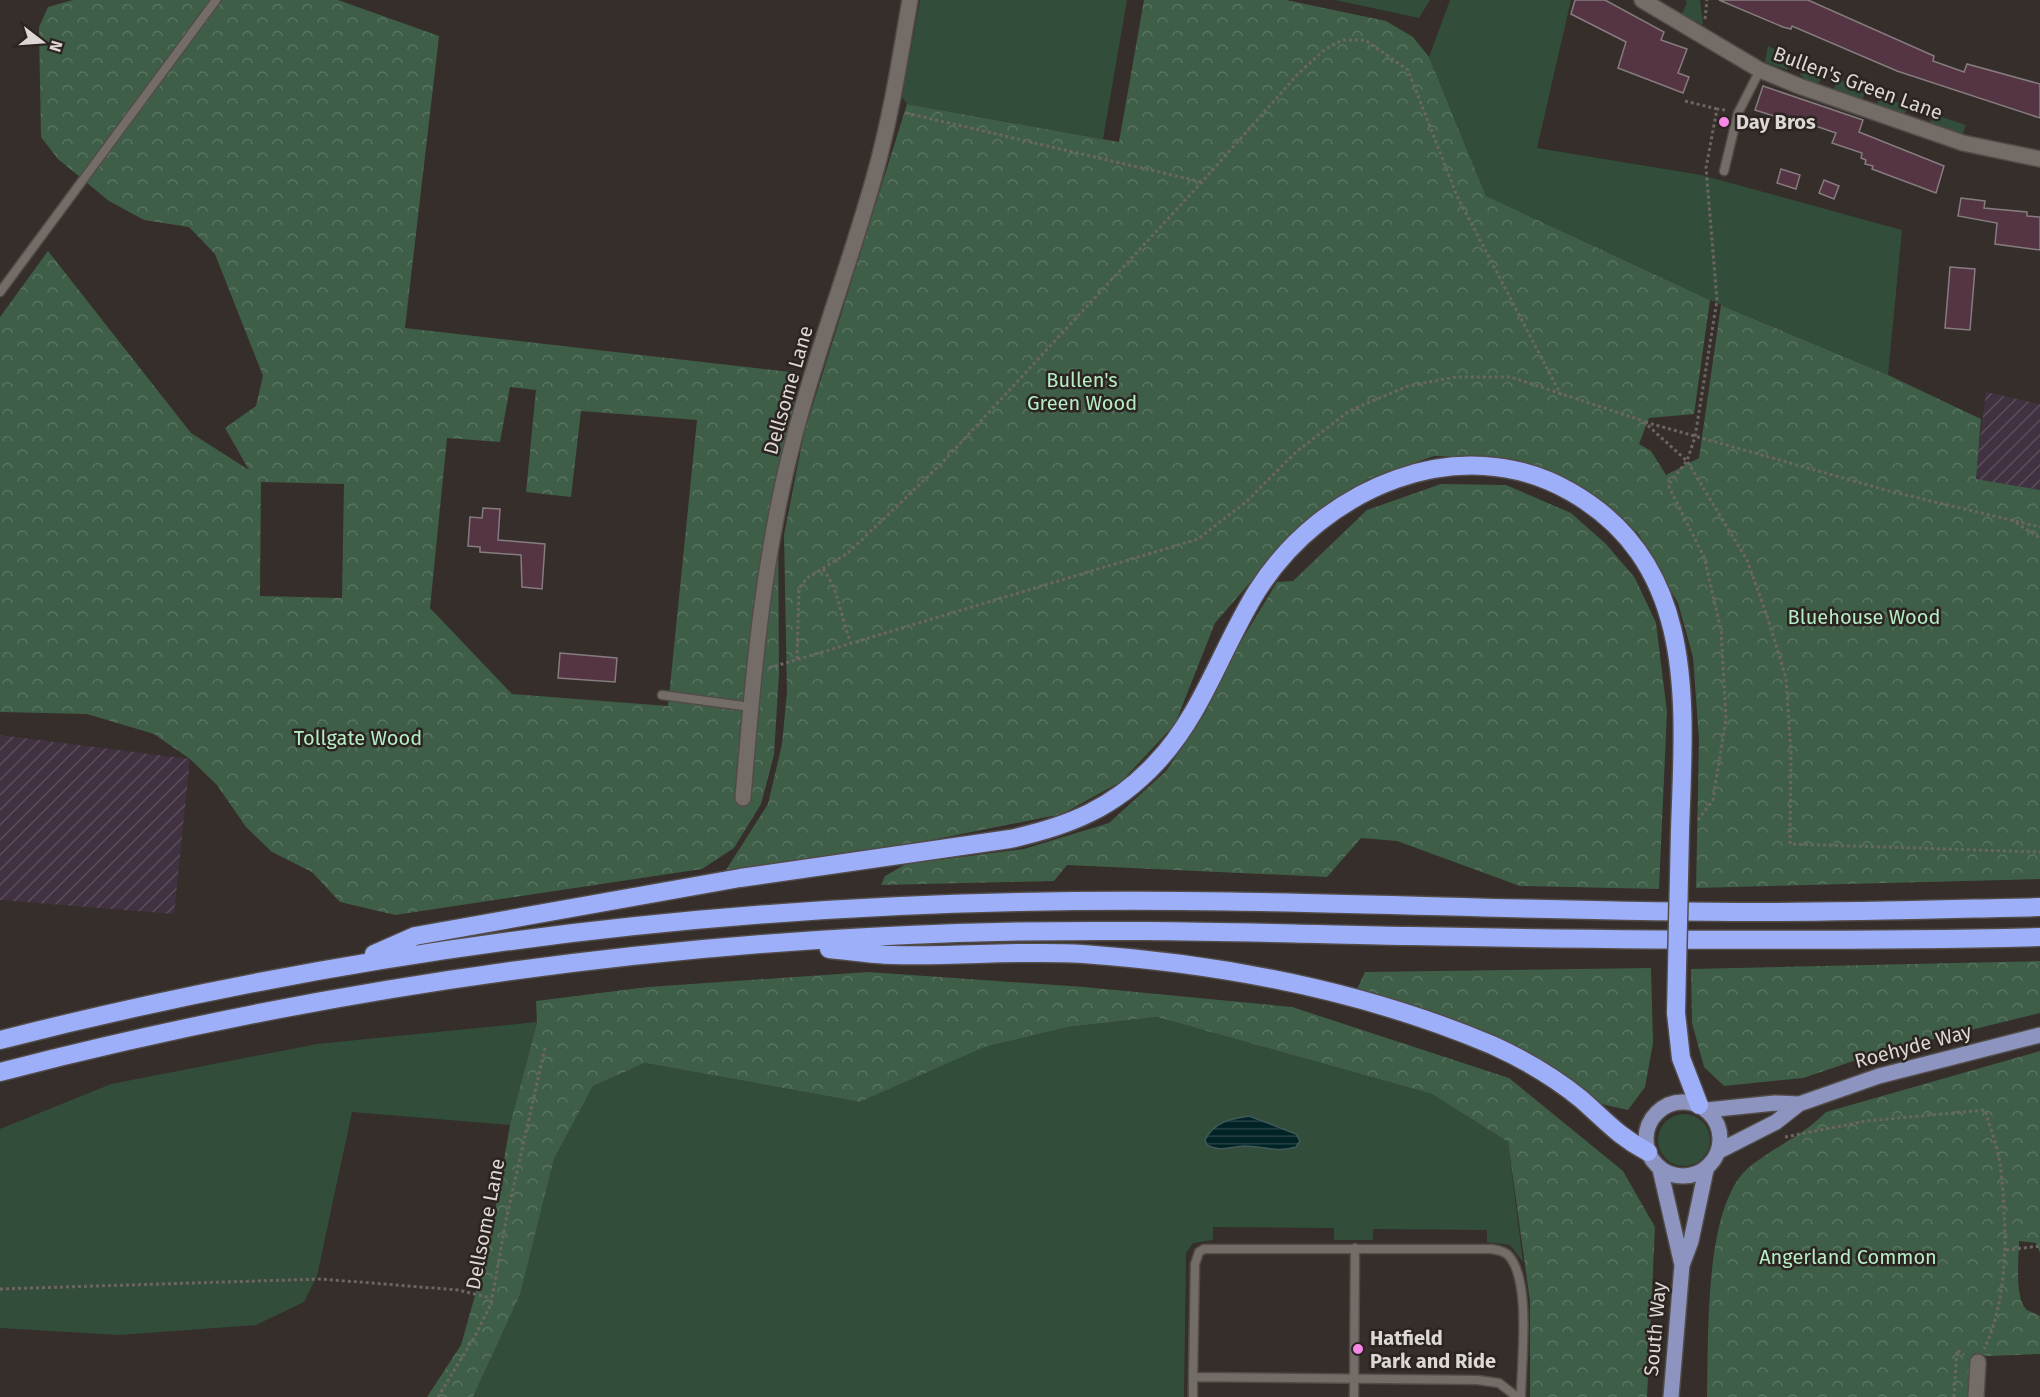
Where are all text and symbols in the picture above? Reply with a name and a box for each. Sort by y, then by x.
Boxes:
north arrow [12,12,72,72]
text: N [45,38,67,54]
street label: Bullen's Green Lane [1770,41,1946,125]
place label: Day Bros [1736,110,1816,134]
marker: Day Bros [1717,115,1731,129]
street label: Dellsome Lane [758,323,818,457]
park label: Bullen's Green Wood [1027,368,1137,415]
park label: Bluehouse Wood [1788,605,1940,629]
park label: Tollgate Wood [294,726,422,750]
street label: Roehyde Way [1852,1019,1974,1073]
street label: Dellsome Lane [461,1156,509,1292]
park label: Angerland Common [1759,1245,1937,1269]
street label: South Way [1639,1281,1671,1377]
place label: Hatfield Park and Ride [1370,1326,1496,1373]
marker: Hatfield Park and Ride [1351,1342,1365,1356]

